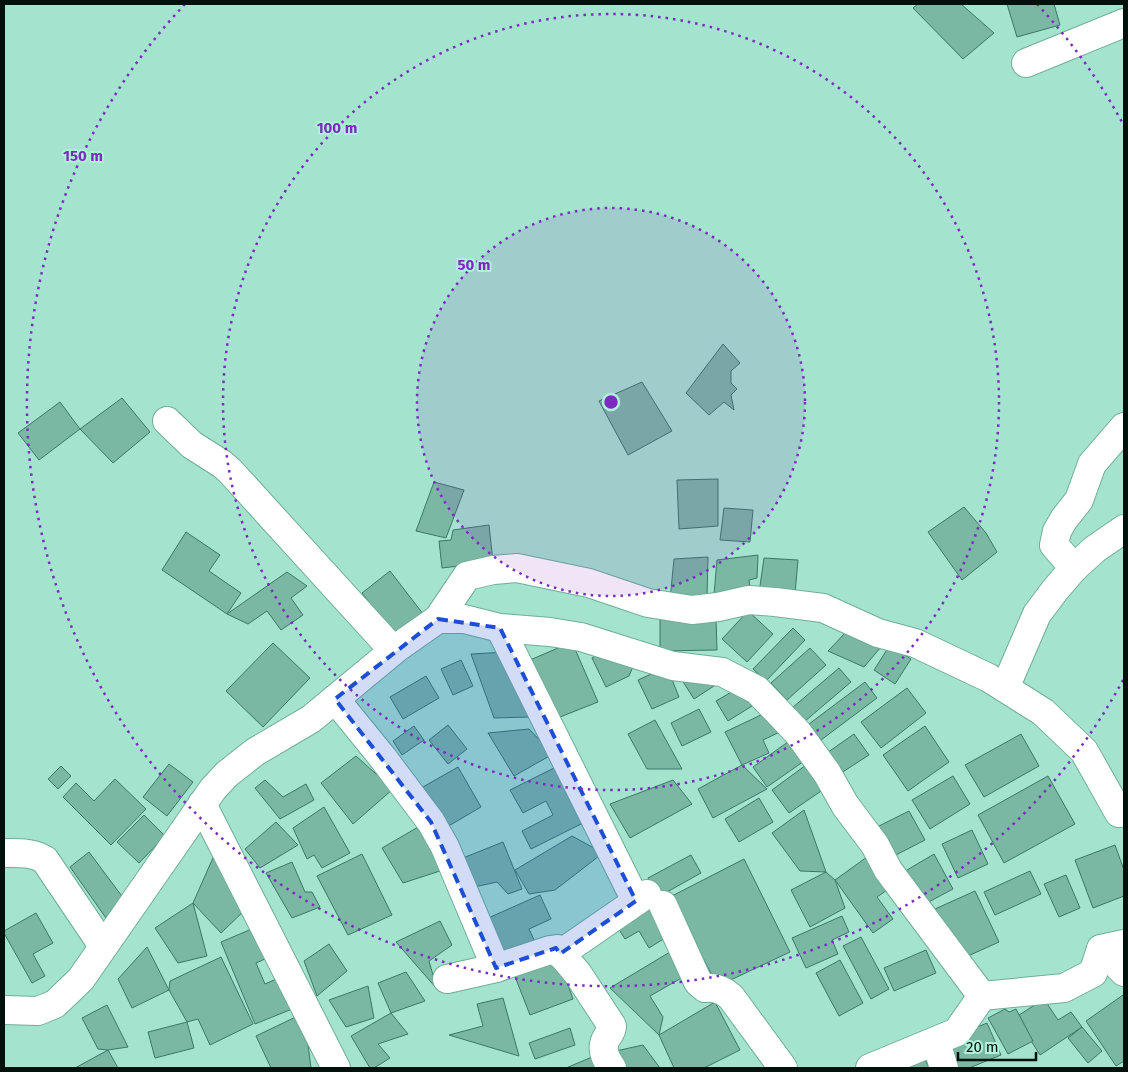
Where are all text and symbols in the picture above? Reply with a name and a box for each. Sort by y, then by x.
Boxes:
text: 100 m [317,119,357,137]
text: 150 m [63,147,103,165]
text: 50 m [457,256,491,274]
centre of rings [602,393,620,411]
scale bar [958,1030,1036,1062]
text: 20 m [966,1038,999,1056]

